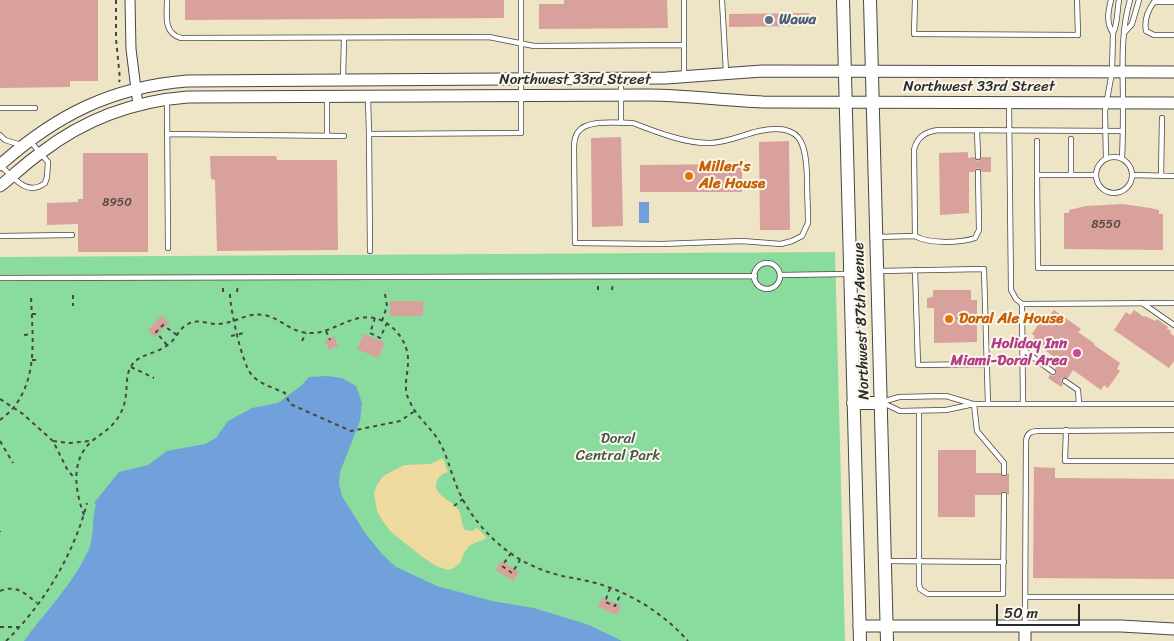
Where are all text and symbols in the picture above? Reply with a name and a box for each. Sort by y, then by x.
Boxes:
place label: Wawa [779,11,816,29]
marker: Wawa [763,14,775,26]
street label: Northwest 33rd Street [499,71,651,89]
street label: Northwest 33rd Street [903,78,1055,96]
place label: Miller's Ale House [699,158,765,193]
marker: Miller's Ale House [683,170,695,182]
house number: 8950 [102,196,132,210]
house number: 8550 [1091,218,1121,232]
street label: Northwest 87th Avenue [850,242,874,400]
place label: Doral Ale House [959,310,1064,328]
marker: Doral Ale House [943,313,955,325]
place label: Holiday Inn Miami-Doral Area [951,335,1067,370]
marker: Holiday Inn Miami-Doral Area [1071,347,1083,359]
park label: Doral Central Park [576,430,660,465]
scale bar [999,594,1083,626]
text: 50 m [1004,600,1038,626]

